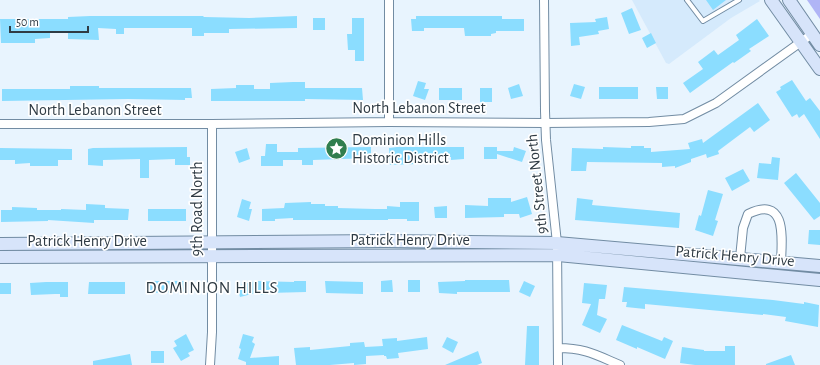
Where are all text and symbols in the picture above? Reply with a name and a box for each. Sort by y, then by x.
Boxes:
scale bar [10,8,88,34]
text: 50 m [16,16,39,28]
street label: North Lebanon Street [352,100,486,116]
street label: North Lebanon Street [28,102,162,118]
place label: Dominion Hills Historic District [352,132,449,166]
street label: 9th Street North [524,133,550,235]
place icon: Dominion Hills Historic District [323,136,349,162]
street label: 9th Road North [189,162,205,256]
street label: Patrick Henry Drive [350,232,470,249]
street label: Patrick Henry Drive [27,233,147,250]
street label: Patrick Henry Drive [675,243,795,270]
district label: DOMINION HILLS [145,279,279,296]

